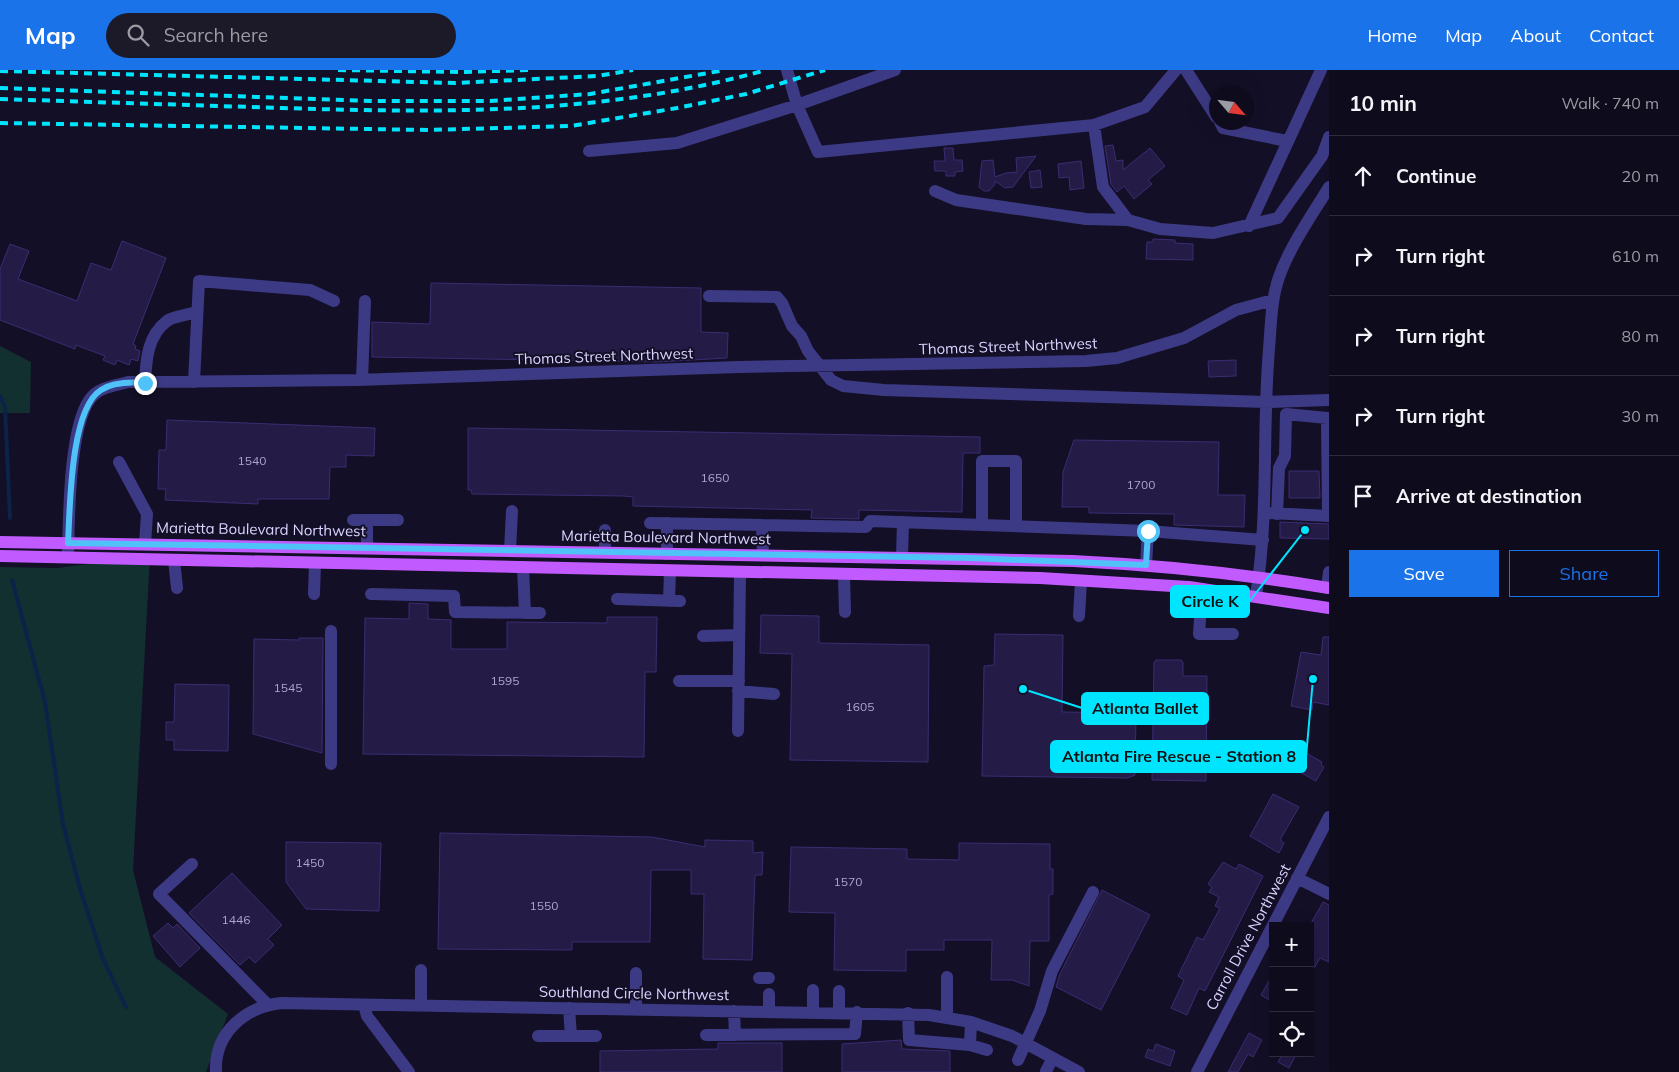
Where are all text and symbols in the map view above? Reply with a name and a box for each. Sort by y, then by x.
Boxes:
search box [106,13,456,58]
text: Map [25,20,76,50]
icon: search [124,21,152,49]
text: Search here [164,23,268,47]
text: Home [1367,24,1417,47]
text: Map [1445,24,1482,47]
text: About [1510,24,1561,47]
text: Contact [1589,24,1654,47]
north arrow [1209,85,1254,130]
text: 10 min [1349,90,1417,116]
text: Walk · 740 m [1561,93,1659,113]
icon: ahead [1349,162,1377,190]
text: Continue [1396,164,1476,188]
text: 20 m [1622,166,1659,186]
icon: right [1349,242,1377,270]
text: Turn right [1396,244,1485,268]
text: 610 m [1612,246,1659,266]
icon: right [1349,322,1377,350]
text: Turn right [1396,324,1485,348]
text: 80 m [1622,326,1659,346]
street label: Thomas Street Northwest [918,333,1098,359]
street label: Thomas Street Northwest [514,343,694,369]
route end [134,372,157,395]
icon: right [1349,402,1377,430]
text: Turn right [1396,404,1485,428]
text: 30 m [1622,406,1659,426]
house number: 1540 [238,453,266,468]
house number: 1650 [701,470,729,485]
house number: 1700 [1127,477,1155,492]
icon: arrive [1349,482,1377,510]
text: Arrive at destination [1396,484,1582,508]
street label: Marietta Boulevard Northwest [156,518,366,540]
route start [1137,520,1160,543]
street label: Marietta Boulevard Northwest [561,526,771,548]
button: Save [1349,550,1499,597]
button: Share [1509,550,1659,597]
callout: Circle K [1171,586,1249,617]
text: Circle K [1181,591,1240,611]
house number: 1595 [491,673,519,688]
house number: 1545 [274,680,302,695]
callout: Atlanta Ballet [1082,693,1208,724]
text: Atlanta Ballet [1092,698,1198,718]
house number: 1605 [846,699,874,714]
callout: Atlanta Fire Rescue - Station 8 [1051,741,1306,772]
text: Atlanta Fire Rescue - Station 8 [1062,746,1296,766]
house number: 1450 [296,855,324,870]
street label: Carroll Drive Northwest [1201,861,1295,1013]
house number: 1570 [834,874,862,889]
house number: 1550 [530,898,558,913]
house number: 1446 [222,912,250,927]
map controls [1269,922,1314,1057]
button: + [1269,922,1314,967]
button: − [1269,967,1314,1012]
street label: Southland Circle Northwest [539,982,729,1004]
button: locate [1269,1012,1314,1057]

